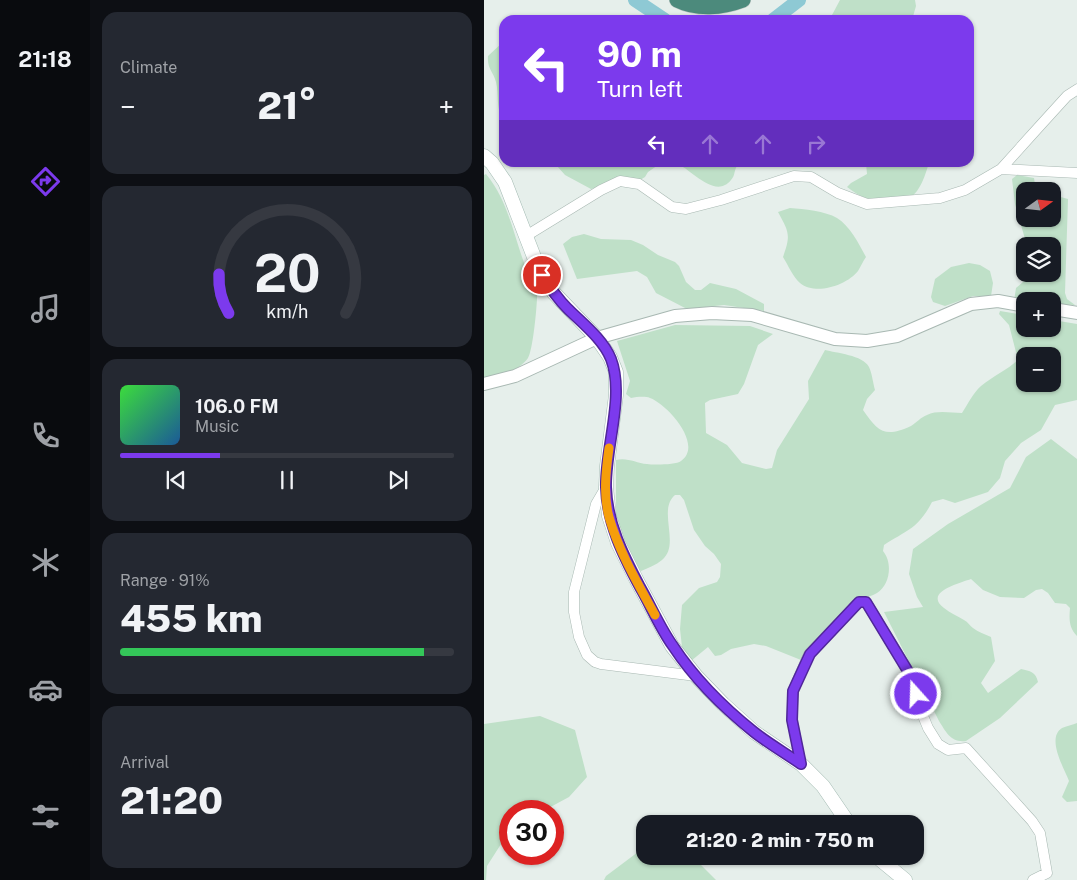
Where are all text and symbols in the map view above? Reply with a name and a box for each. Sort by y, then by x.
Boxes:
text: 90 m [597,34,682,75]
icon: left [514,35,579,100]
text: 21:18 [18,46,72,72]
text: Climate [120,58,177,77]
text: Turn left [597,76,683,102]
text: 21° [257,83,317,128]
text: − [120,90,136,123]
text: + [438,90,454,123]
icon: left [643,130,671,158]
icon: ahead [696,130,724,158]
icon: ahead [749,130,777,158]
icon: right [802,130,830,158]
icon: directions [28,164,63,199]
north arrow [1016,182,1062,228]
map controls [1016,182,1061,392]
button: layers [1016,237,1061,282]
text: 20 [254,243,320,304]
pin [521,254,563,296]
icon: arrive [528,261,556,289]
icon: music [28,291,63,326]
button: + [1016,292,1061,337]
text: km/h [266,301,308,322]
button: − [1016,347,1061,392]
text: 106.0 FM [195,395,279,417]
text: Music [195,417,239,436]
icon: phone [28,418,63,453]
icon: previous [162,466,190,494]
icon: pause [273,466,301,494]
icon: next [384,466,412,494]
icon: climate [28,545,63,580]
text: Range · 91% [120,571,210,590]
text: 455 km [120,596,263,641]
position arrow [889,667,941,719]
icon: car [28,672,63,707]
text: Arrival [120,753,169,772]
text: 21:20 [120,778,223,823]
icon: filters [28,799,63,834]
speed limit sign: 30 [499,800,564,865]
text: 21:20 · 2 min · 750 m [686,829,874,851]

